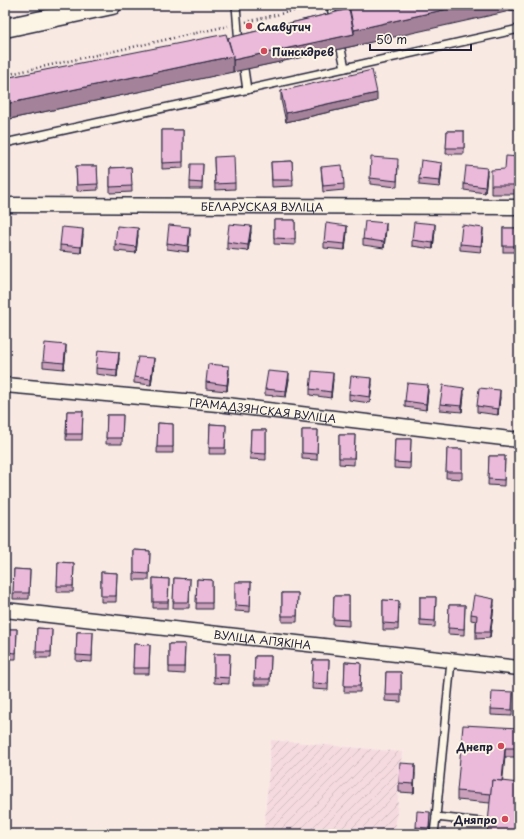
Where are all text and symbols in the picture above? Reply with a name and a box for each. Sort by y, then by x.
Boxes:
place label: Славутич [257,18,311,35]
marker: Славутич [244,21,254,31]
scale bar [370,26,471,52]
text: 50 m [376,30,407,48]
place label: Пинскдрев [272,43,334,60]
marker: Пинскдрев [259,46,269,56]
street label: БЕЛАРУСКАЯ ВУЛІЦА [201,197,324,215]
street label: ГРАМАДЗЯНСКАЯ ВУЛІЦА [189,393,338,427]
street label: ВУЛІЦА АПЯКІНА [213,625,313,653]
place label: Днепр [456,738,493,755]
marker: Днепр [496,741,506,751]
place label: Дняпро [453,811,497,828]
marker: Дняпро [500,814,510,824]

